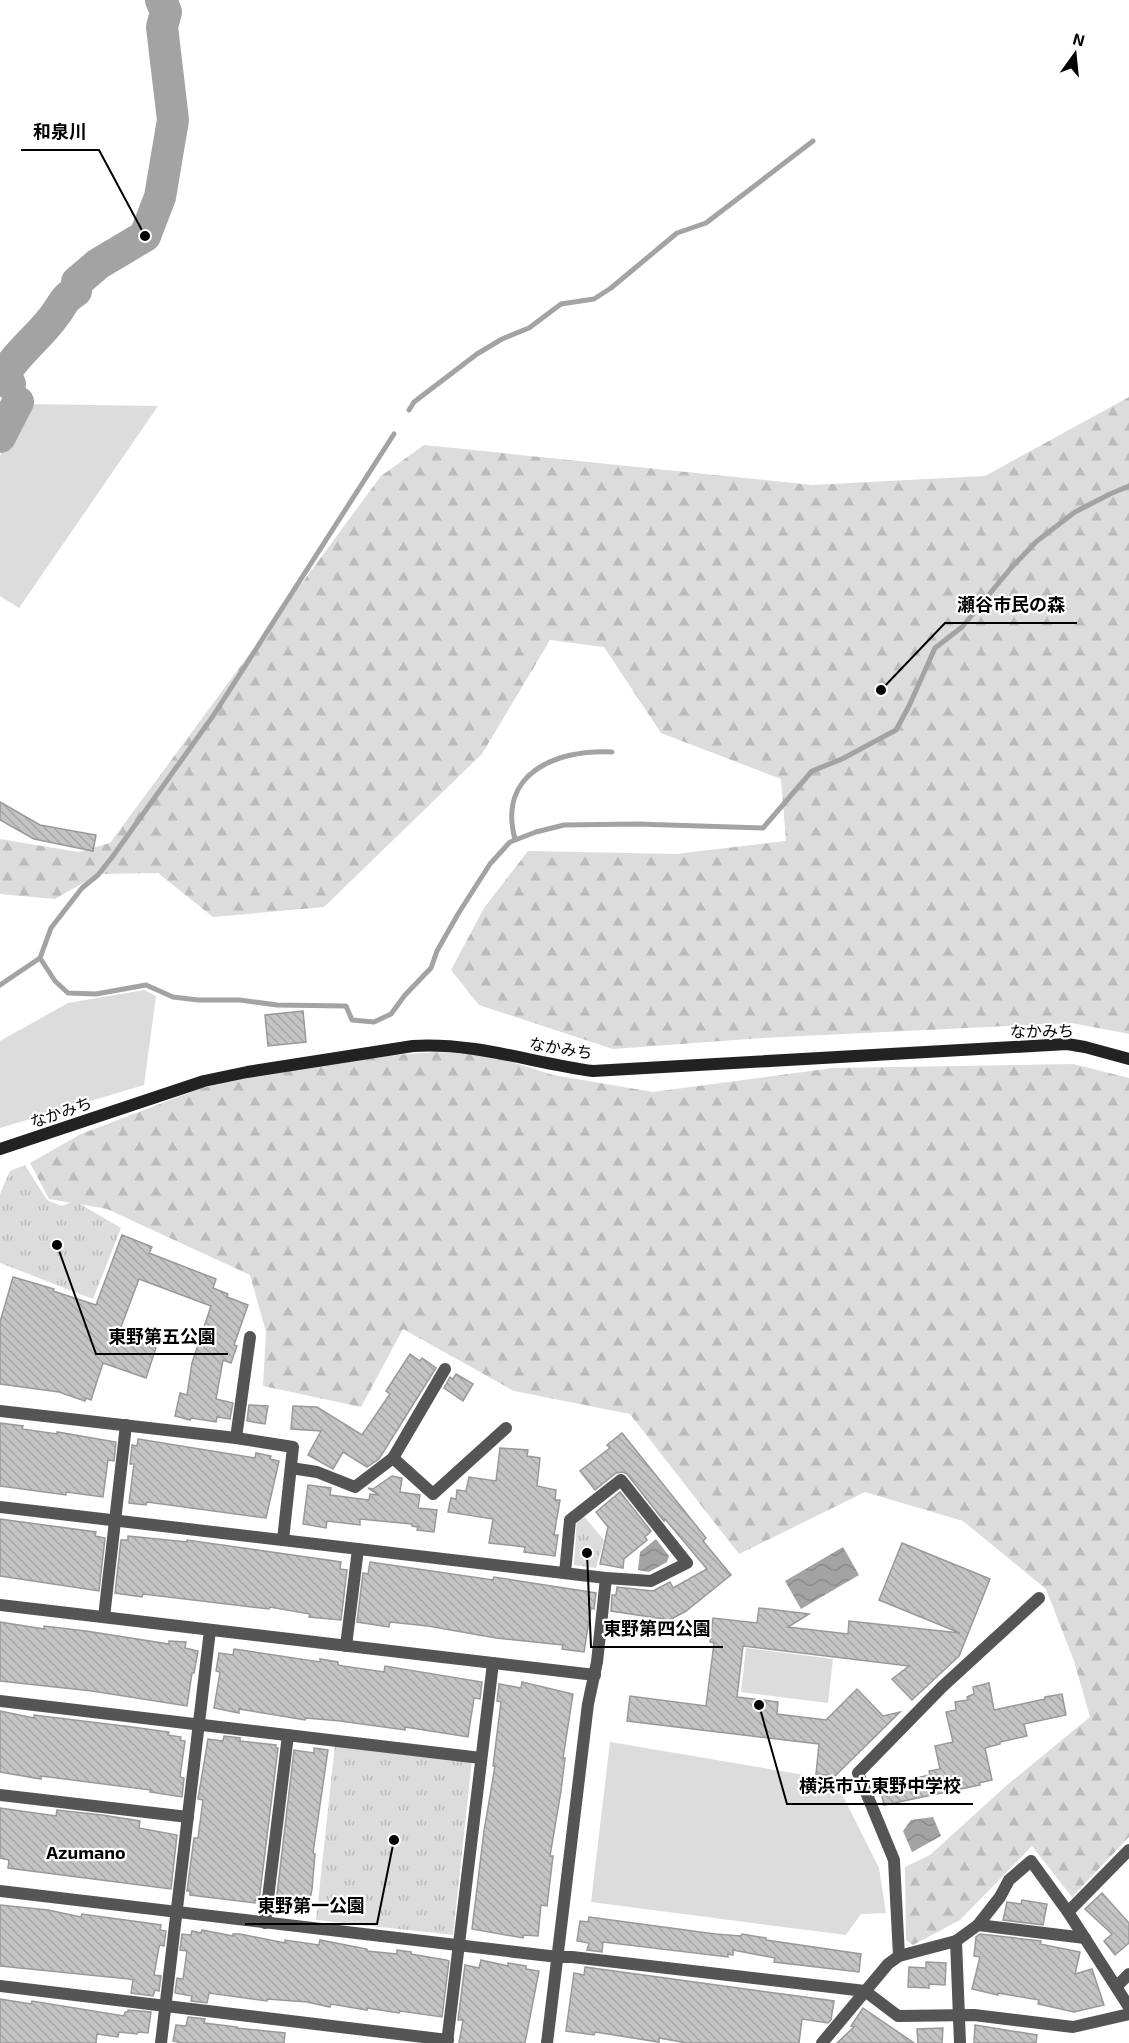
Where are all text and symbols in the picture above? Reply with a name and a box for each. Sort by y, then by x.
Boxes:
north arrow [1045,24,1105,84]
text: N [1071,28,1087,50]
callout: 和泉川 [21,114,99,150]
text: 和泉川 [33,120,87,142]
callout: 瀬谷市民の森 [945,587,1077,623]
text: 瀬谷市民の森 [957,593,1065,615]
street label: なかみち [1010,1020,1074,1041]
street label: なかみち [528,1033,594,1062]
street label: なかみち [27,1092,94,1131]
callout: 東野第五公園 [96,1318,228,1354]
text: 東野第五公園 [108,1325,216,1347]
callout: 東野第四公園 [591,1611,723,1647]
text: 東野第四公園 [603,1617,711,1639]
callout: 横浜市立東野中学校 [787,1768,973,1804]
text: 横浜市立東野中学校 [799,1774,961,1796]
district label: Azumano [46,1841,126,1863]
callout: 東野第一公園 [245,1888,377,1924]
text: 東野第一公園 [257,1894,365,1916]

